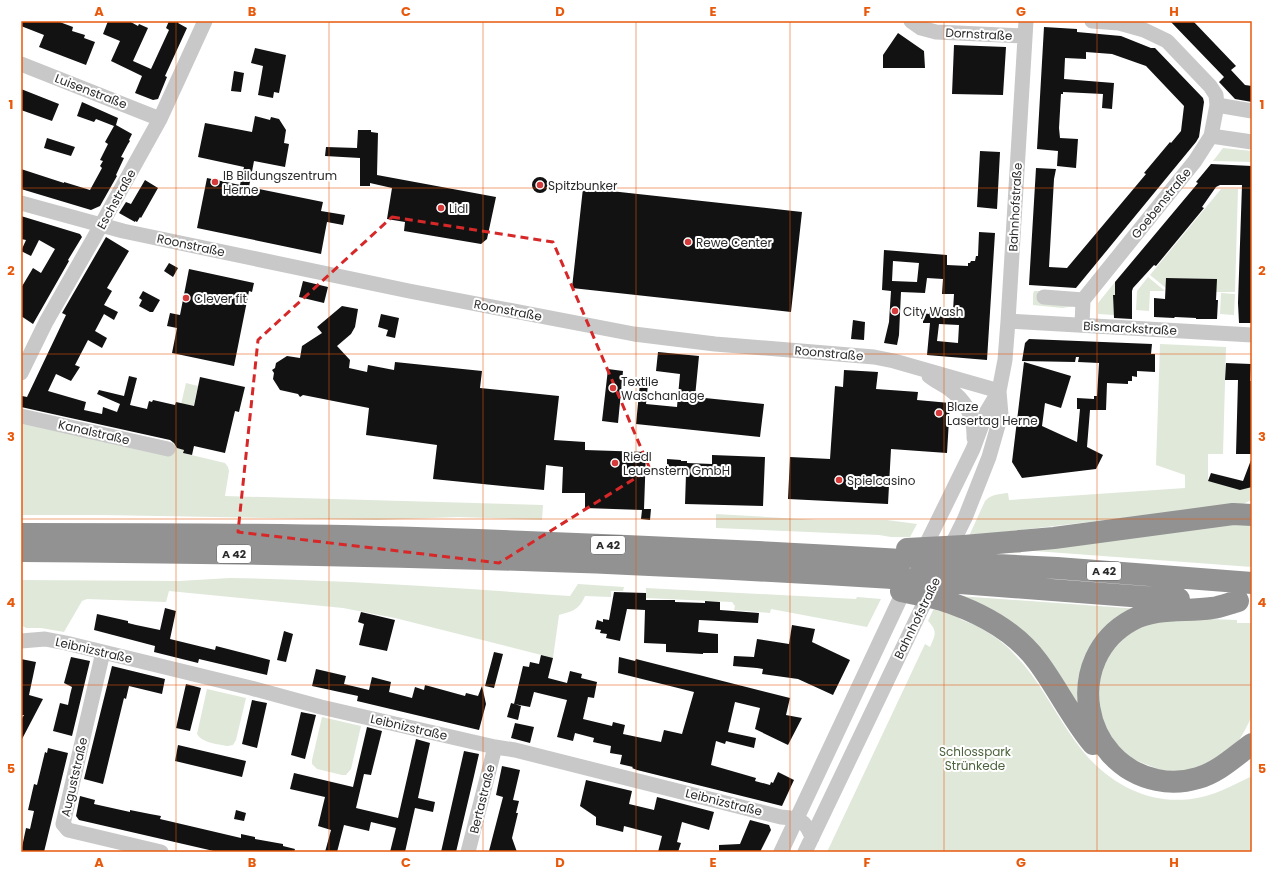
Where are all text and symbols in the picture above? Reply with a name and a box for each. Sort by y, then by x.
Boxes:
text: A [94,2,104,21]
text: B [248,2,257,21]
text: C [401,2,411,21]
text: D [555,2,565,21]
text: E [709,2,717,21]
text: F [863,2,871,21]
text: G [1016,2,1026,21]
text: H [1169,2,1179,21]
street label: Dornstraße [945,24,1013,44]
street label: Luisenstraße [52,69,130,113]
text: 1 [9,95,13,114]
text: 1 [1260,95,1264,114]
street label: Bahnhofstraße [1004,162,1026,252]
street label: Goebenstraße [1127,164,1195,242]
street label: Eschstraße [93,166,139,232]
place label: IB Bildungszentrum Herne [223,167,337,198]
marker: IB Bildungszentrum Herne [210,177,220,187]
place label: Spitzbunker [548,177,618,194]
marker: Spitzbunker [535,180,545,190]
place label: Lidl [449,200,468,217]
marker: Lidl [436,203,446,213]
street label: Roonstraße [155,229,227,261]
place label: Rewe Center [696,234,772,251]
marker: Rewe Center [683,237,693,247]
text: 2 [7,261,15,280]
text: 2 [1258,261,1266,280]
place label: Clever fit [194,290,247,307]
marker: Clever fit [181,293,191,303]
street label: Roonstraße [472,295,544,325]
place label: City Wash [903,303,963,320]
marker: City Wash [890,306,900,316]
street label: Bismarckstraße [1083,317,1177,339]
street label: Roonstraße [794,342,864,364]
place label: Textile Waschanlage [621,373,704,404]
marker: Textile Waschanlage [608,383,618,393]
place label: Blaze Lasertag Herne [947,398,1038,429]
marker: Blaze Lasertag Herne [934,408,944,418]
street label: Kanalstraße [57,416,131,448]
text: 3 [7,427,15,446]
text: 3 [1258,427,1266,446]
place label: Riedl Leuenstern GmbH [623,448,730,479]
marker: Riedl Leuenstern GmbH [610,458,620,468]
place label: Spielcasino [847,472,916,489]
marker: Spielcasino [834,475,844,485]
road number: A 42 [591,536,625,554]
road number: A 42 [217,545,251,563]
road number: A 42 [1087,562,1121,580]
street label: Bahnhofstraße [890,574,944,662]
text: 4 [7,593,16,612]
text: 4 [1258,593,1267,612]
street label: Leibnizstraße [54,633,134,667]
street label: Leibnizstraße [369,710,449,744]
street label: Auguststraße [57,736,91,818]
park label: Schlosspark Strünkede [939,743,1012,774]
text: 5 [7,759,15,778]
text: 5 [1258,759,1266,778]
street label: Bertastraße [465,763,499,835]
street label: Leibnizstraße [684,784,764,820]
text: A [94,853,104,872]
text: B [248,853,257,872]
text: C [401,853,411,872]
text: D [555,853,565,872]
text: E [709,853,717,872]
text: F [863,853,871,872]
text: G [1016,853,1026,872]
text: H [1169,853,1179,872]

